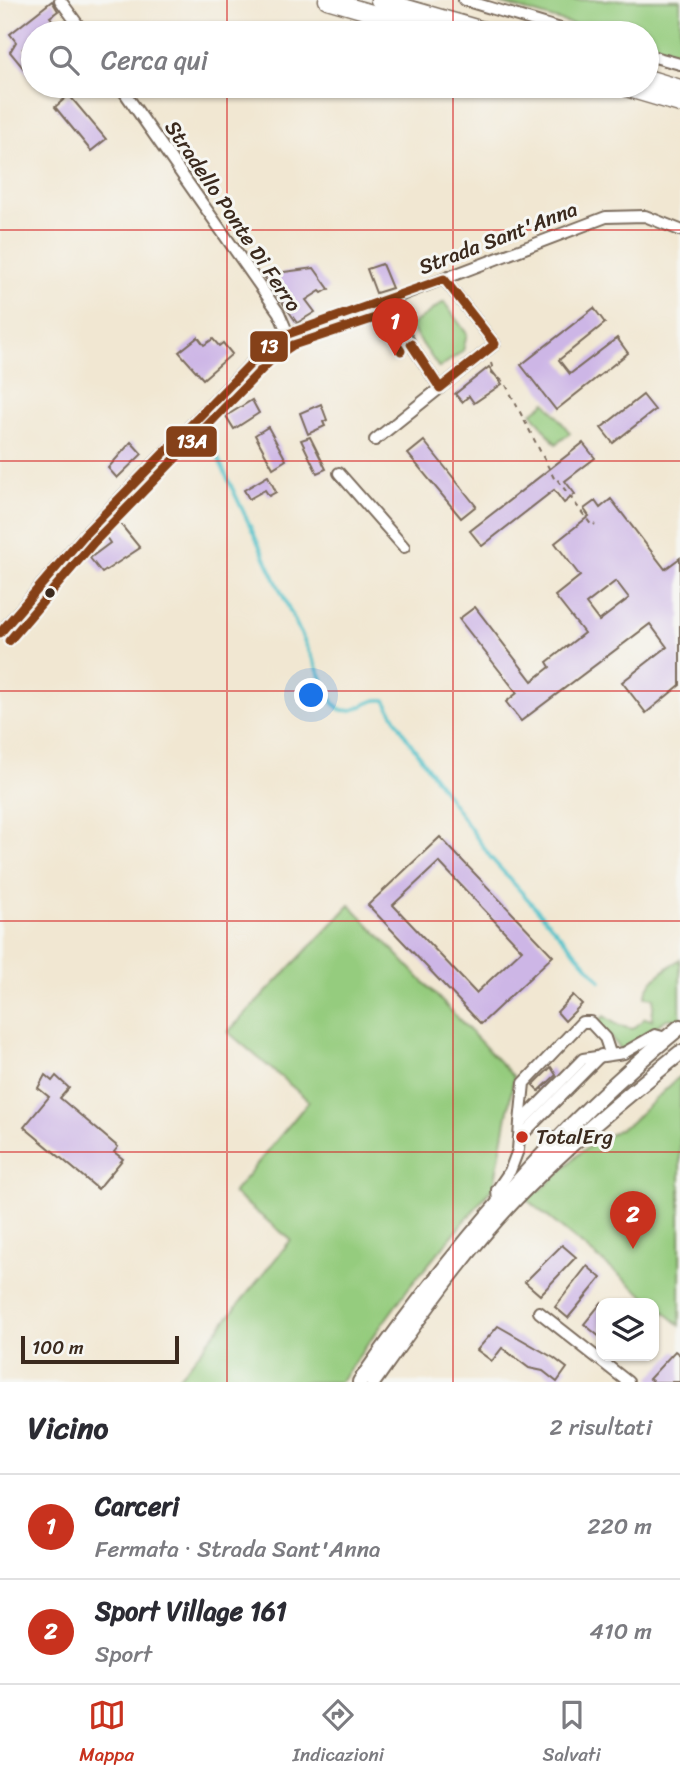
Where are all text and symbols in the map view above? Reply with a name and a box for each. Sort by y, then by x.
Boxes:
search box [21,21,659,98]
text: Cerca qui [101,37,208,83]
icon: search [45,41,83,79]
street label: Stradello Ponte Di Ferro [154,112,312,320]
street label: Strada Sant'Anna [413,190,584,286]
pin: 1 [372,298,418,356]
line badge: 13 [249,330,289,363]
text: 13 [260,330,279,363]
line badge: 13A [165,425,218,458]
text: 13A [176,425,208,458]
unlabelled marker [43,586,57,600]
your location [294,678,328,712]
place label: TotalErg [536,1118,613,1156]
marker: TotalErg [514,1129,530,1145]
pin: 2 [610,1191,656,1249]
map controls [596,1298,659,1361]
button: layers [596,1298,659,1361]
text: 100 m [32,1331,84,1364]
scale bar [21,1333,178,1365]
text: Vicino [28,1401,108,1455]
text: 2 risultati [550,1407,652,1448]
text: Carceri [95,1483,179,1529]
text: 1 [46,1506,56,1547]
text: 220 m [587,1506,652,1547]
text: Fermata · Strada Sant'Anna [95,1529,381,1570]
text: Sport Village 161 [95,1588,287,1634]
text: 2 [44,1611,58,1652]
text: 410 m [590,1611,652,1652]
text: Sport [95,1634,152,1675]
tab: Mappa [79,1696,134,1771]
tab: Indicazioni [293,1696,384,1771]
tab: Salvati [543,1696,601,1771]

